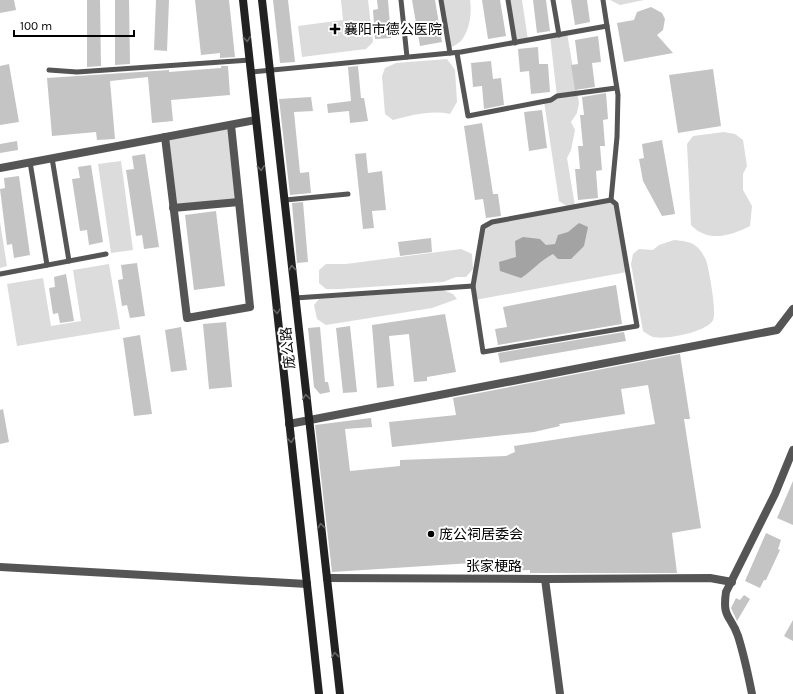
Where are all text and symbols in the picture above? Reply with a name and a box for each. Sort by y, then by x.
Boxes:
scale bar [14,12,134,38]
text: 100 m [20,19,52,33]
place label: 襄阳市德公医院 [344,21,442,38]
marker: 襄阳市德公医院 [329,23,341,35]
one-way arrow [242,36,251,42]
one-way arrow [257,165,266,171]
one-way arrow [288,265,297,271]
one-way arrow [272,308,281,314]
street label: 庞公路 [277,326,299,370]
one-way arrow [302,394,311,400]
one-way arrow [286,437,295,443]
one-way arrow [317,523,326,529]
place label: 庞公祠居委会 [439,526,523,543]
marker: 庞公祠居委会 [426,529,436,539]
street label: 张家梗路 [466,558,522,575]
one-way arrow [331,652,340,658]

